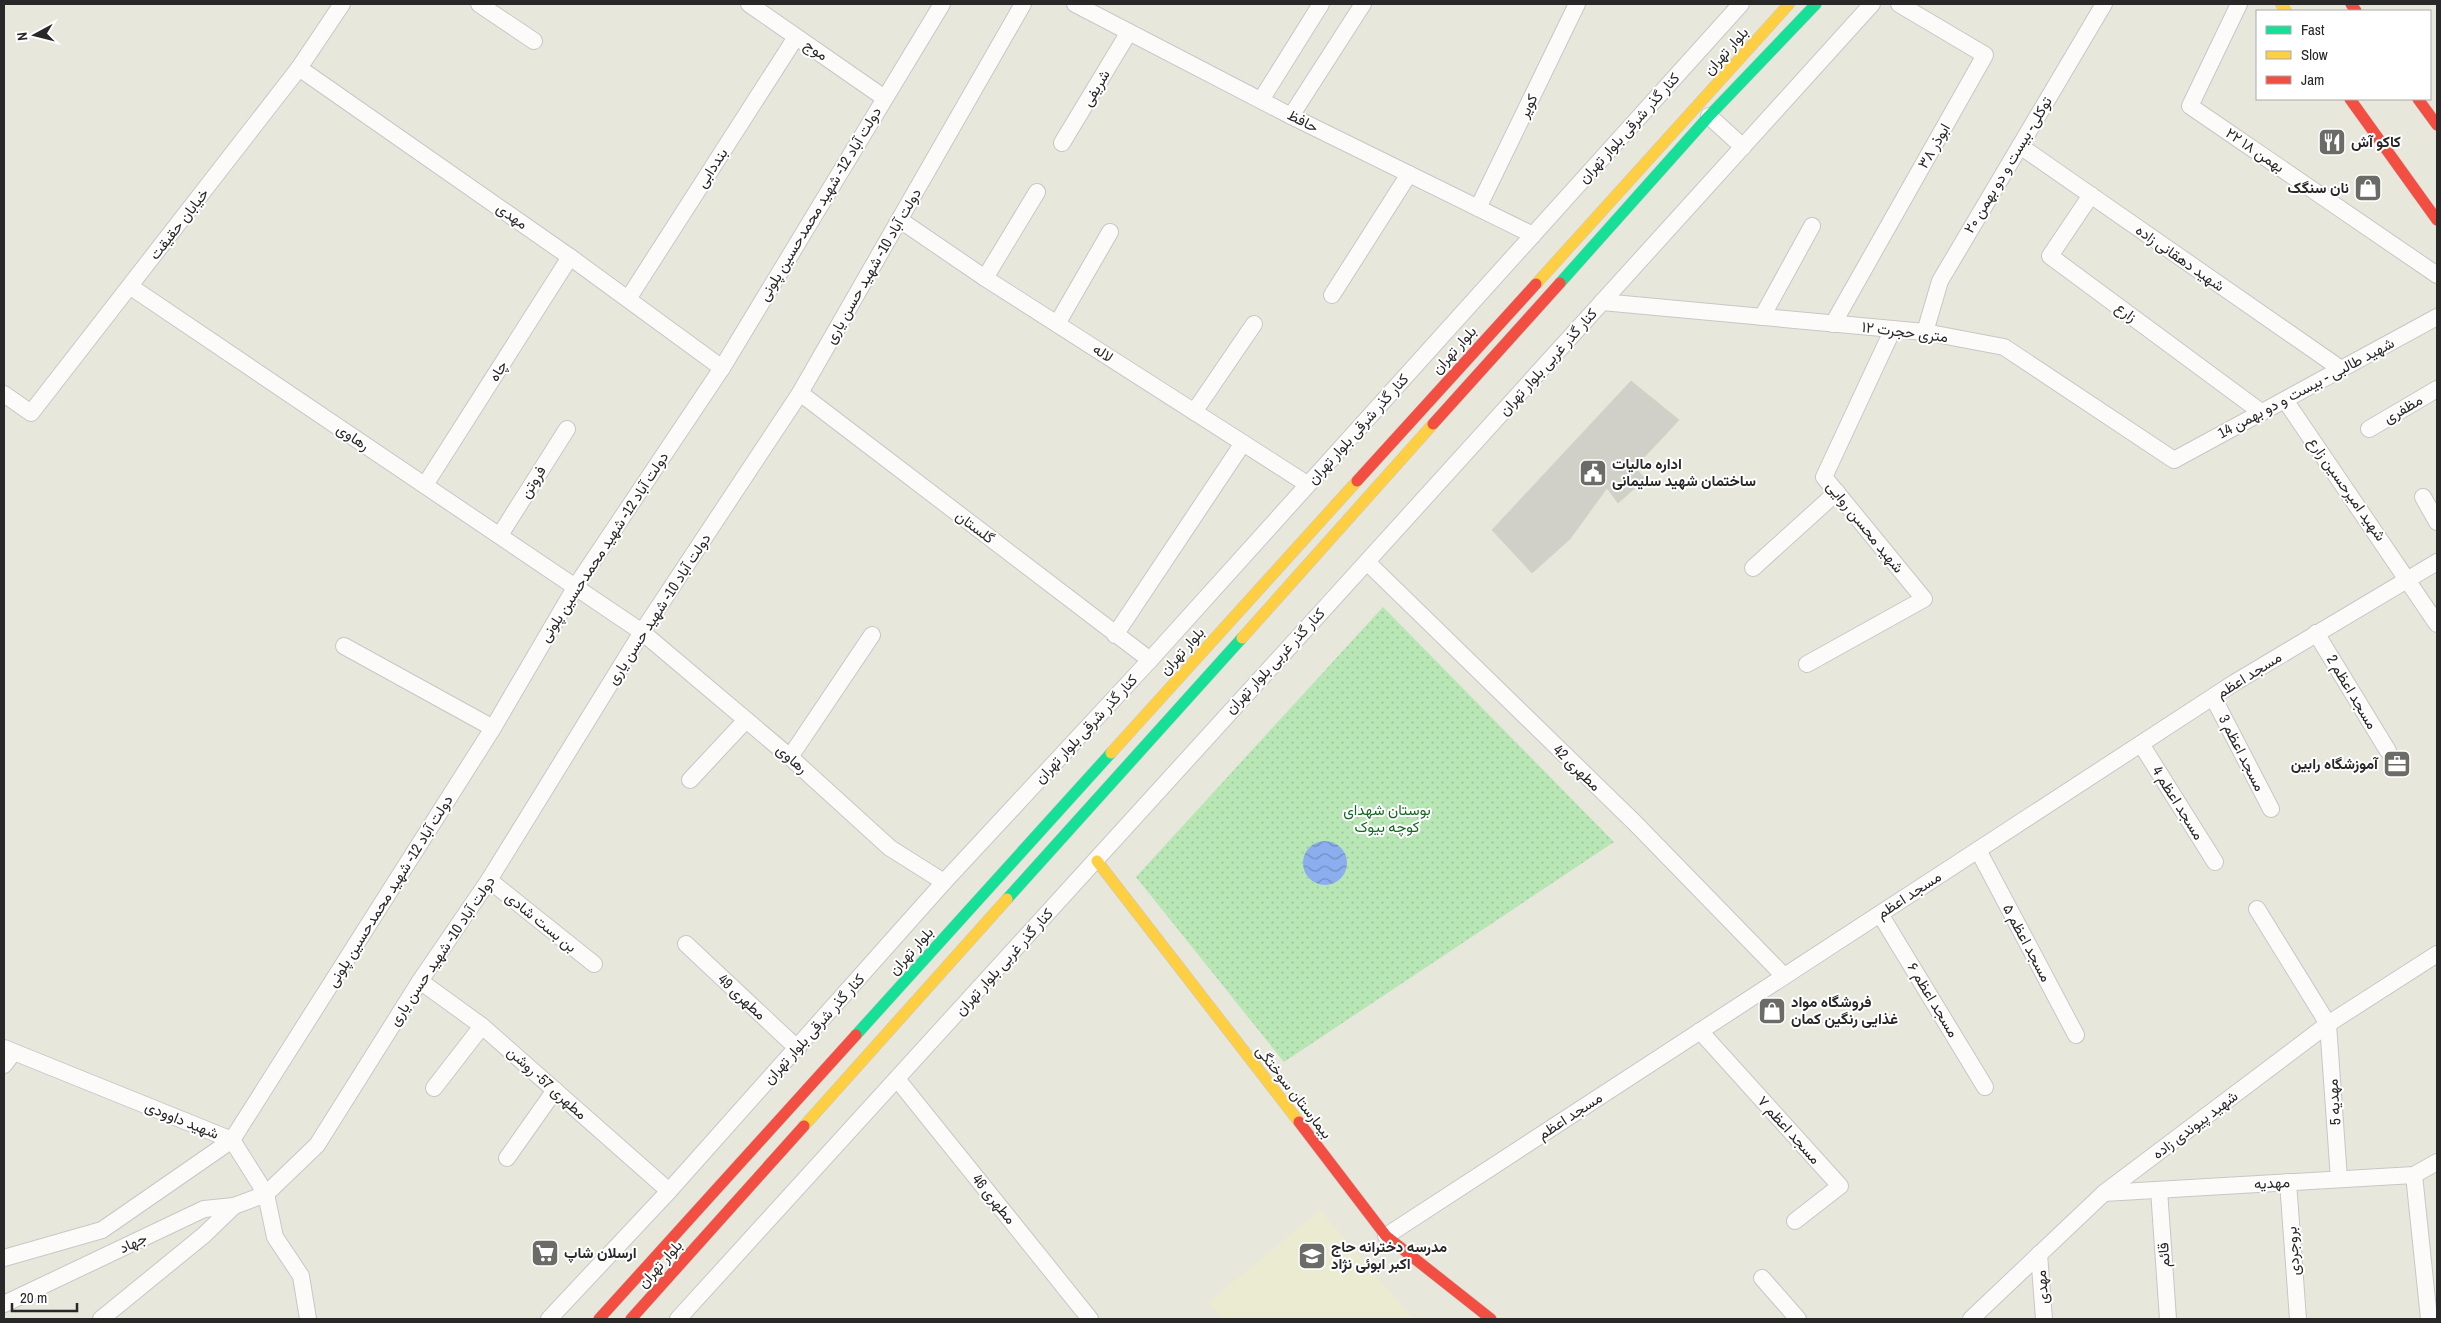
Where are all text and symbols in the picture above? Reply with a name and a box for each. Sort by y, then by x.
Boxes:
north arrow [10,10,60,60]
legend [2256,10,2431,100]
text: Fast [2301,19,2325,40]
street label: بلوار تهران [1698,22,1753,79]
text: N [13,31,32,42]
street label: موج [800,34,832,66]
text: Slow [2301,44,2328,65]
street label: شریفی [1076,65,1115,110]
street label: کنار گذر شرقی بلوار تهران [1573,67,1684,188]
text: Jam [2301,69,2324,90]
street label: کویر [1512,90,1542,122]
street label: توکلی- بیست و دو بهمن ۲۰ [1958,92,2057,237]
street label: دولت آباد 12- شهید محمدحسین پلونی [753,103,886,305]
street label: حافظ [1284,104,1322,137]
street label: ۳۸ ابوذر [1912,119,1955,172]
street label: ۲۲ بهمن ۱۸ [2222,122,2289,177]
restaurant icon: کاکو آش [2317,127,2347,157]
place label: کاکو آش [2351,131,2401,152]
street label: بنددابی [691,144,732,192]
shop icon: نان سنگک [2353,173,2383,203]
place label: نان سنگک [2288,177,2349,198]
street label: خیابان حقیقت [144,183,213,264]
street label: دولت آباد 10- شهید حسن یاری [819,184,926,347]
street label: مهدی [492,197,532,234]
street label: شهید دهقانی زاده [2132,219,2229,296]
street label: زارع [2111,297,2141,327]
street label: کنار گذر غربی بلوار تهران [1494,303,1602,420]
street label: ۱۲ متری حجرت [1861,316,1949,347]
street label: بلوار تهران [1426,321,1481,378]
street label: شهید طالبی - بیست و دو بهمن 14 [2214,332,2398,443]
street label: لاله [1089,338,1118,367]
street label: چاه [483,356,512,385]
street label: کنار گذر شرقی بلوار تهران [1302,368,1413,489]
street label: مظفری [2379,389,2426,428]
street label: رهاوی [333,418,374,455]
street label: شهید امیرحسین زارع [2303,432,2391,546]
street label: دولت آباد 12- شهید محمدحسین پلونی [534,447,673,646]
place label: اداره مالیات ساختمان شهید سلیمانی [1612,453,1756,491]
public building icon: اداره مالیات ساختمان شهید سلیمانی [1578,458,1608,488]
street label: فروتن [515,461,551,502]
street label: شهید محسن روایی [1822,476,1909,577]
street label: گلستان [951,505,999,548]
street label: دولت آباد 10- شهید حسن یاری [602,529,715,688]
street label: کنار گذر غربی بلوار تهران [1220,603,1330,718]
street label: بلوار تهران [1154,622,1209,679]
street label: مسجد اعظم [2212,646,2285,703]
street label: مسجد اعظم 2 [2322,651,2383,733]
street label: کنار گذر شرقی بلوار تهران [1029,669,1142,788]
street label: مسجد اعظم 3 [2214,711,2271,795]
street label: رهاوی [772,739,813,778]
street label: مطهری 42 [1549,740,1606,796]
office icon: آموزشگاه رابین [2382,749,2412,779]
place label: آموزشگاه رابین [2291,753,2379,774]
street label: مسجد اعظم 4 [2147,762,2209,844]
street label: دولت آباد 12- شهید محمدحسین پلونی [322,791,458,991]
park label: بوستان شهدای کوچه بیوک [1343,799,1431,837]
street label: مسجد اعظم [1872,866,1945,923]
street label: دولت آباد 10- شهید حسن یاری [384,872,500,1030]
street label: بن بست شادی [501,886,582,957]
street label: مسجد اعظم ۵ [1998,900,2057,985]
street label: کنار گذر غربی بلوار تهران [950,903,1058,1020]
street label: بلوار تهران [883,922,938,979]
street label: مسجد اعظم ۶ [1903,958,1964,1041]
street label: کنار گذر شرقی بلوار تهران [758,968,869,1089]
street label: مطهری 49 [714,969,771,1024]
place label: فروشگاه مواد غذایی رنگین کمان [1791,991,1898,1029]
shop icon: فروشگاه مواد غذایی رنگین کمان [1757,996,1787,1026]
street label: مطهری 57- روشن [503,1041,592,1124]
street label: بیمارستان سوختگی [1251,1041,1337,1143]
street label: مهدیه 5 [2321,1078,2346,1126]
street label: شهید پیوندی زاده [2148,1085,2242,1164]
street label: مسجد اعظم [1533,1087,1606,1144]
street label: مسجد اعظم ۷ [1753,1091,1826,1168]
street label: شهید داوودی [142,1095,222,1144]
street label: مطهری 46 [968,1169,1021,1228]
street label: مهدیه [2253,1171,2290,1194]
street label: بروجردی [2280,1226,2305,1276]
street label: جهاد [115,1227,150,1258]
street label: بلوار تهران [632,1235,687,1292]
place label: مدرسه دخترانه حاج اکبر ابوئی نژاد [1331,1236,1447,1274]
supermarket icon: ارسلان شاپ [530,1238,560,1268]
school or university icon: مدرسه دخترانه حاج اکبر ابوئی نژاد [1297,1241,1327,1271]
place label: ارسلان شاپ [564,1242,637,1263]
street label: قائم [2152,1242,2175,1268]
street label: مهدی [2030,1269,2053,1305]
scale bar [12,1280,78,1312]
text: 20 m [20,1287,47,1308]

